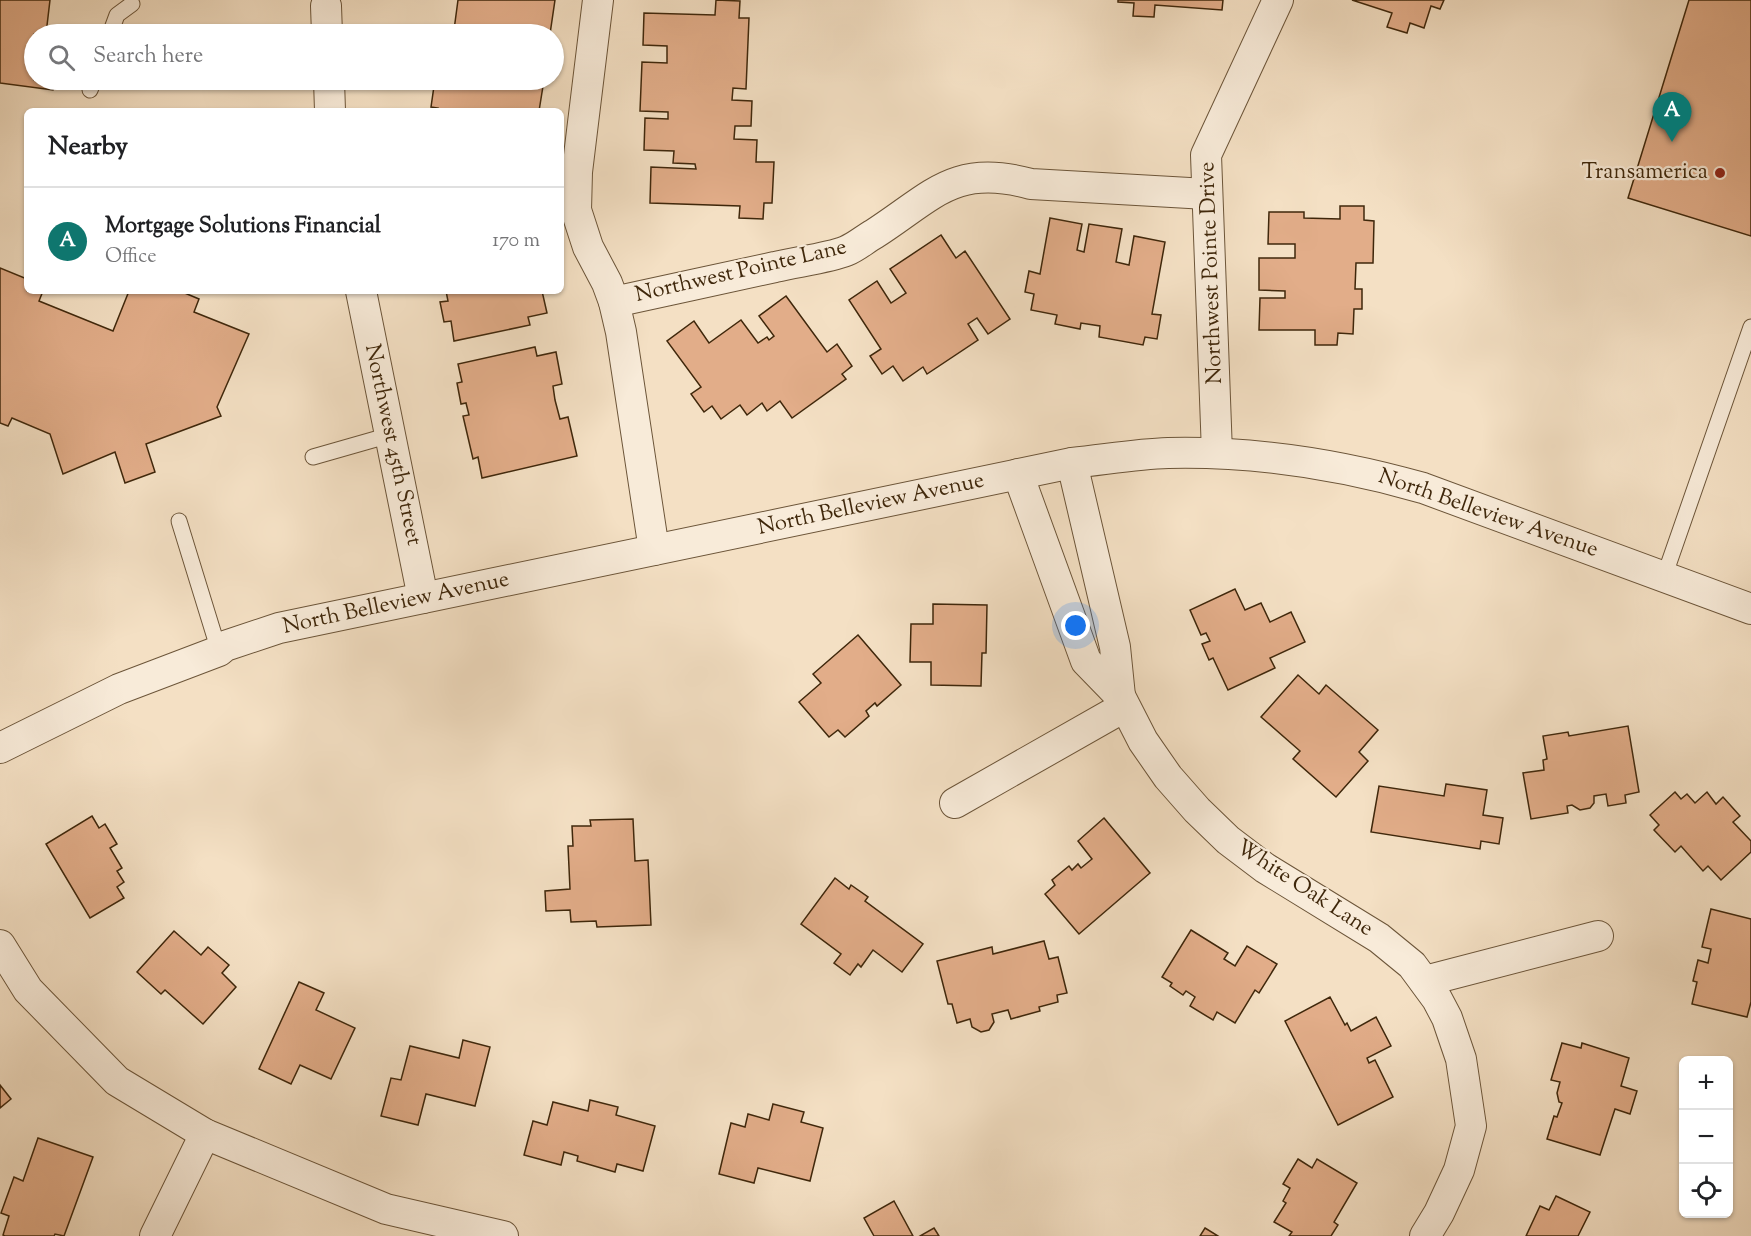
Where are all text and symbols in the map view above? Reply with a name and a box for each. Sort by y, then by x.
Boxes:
search box [24,24,564,90]
icon: search [45,41,78,74]
text: Search here [93,41,203,73]
pin: A [1652,92,1692,142]
text: Nearby [48,129,128,166]
place label: Transamerica [1582,157,1708,189]
street label: Northwest Pointe Drive [1192,161,1232,385]
marker: Transamerica [1713,166,1727,180]
text: Mortgage Solutions Financial [105,211,381,243]
text: A [59,227,76,256]
text: 170 m [492,227,540,256]
street label: Northwest Pointe Lane [632,232,850,312]
text: Office [105,243,157,272]
street label: Northwest 45th Street [355,341,429,549]
street label: North Belleview Avenue [1374,461,1602,567]
street label: North Belleview Avenue [755,465,987,545]
street label: North Belleview Avenue [280,564,512,644]
your location [1061,611,1090,640]
street label: White Oak Lane [1229,833,1379,945]
map controls [1679,1056,1733,1218]
button: + [1679,1056,1733,1110]
button: − [1679,1110,1733,1164]
button: locate [1679,1164,1733,1218]

